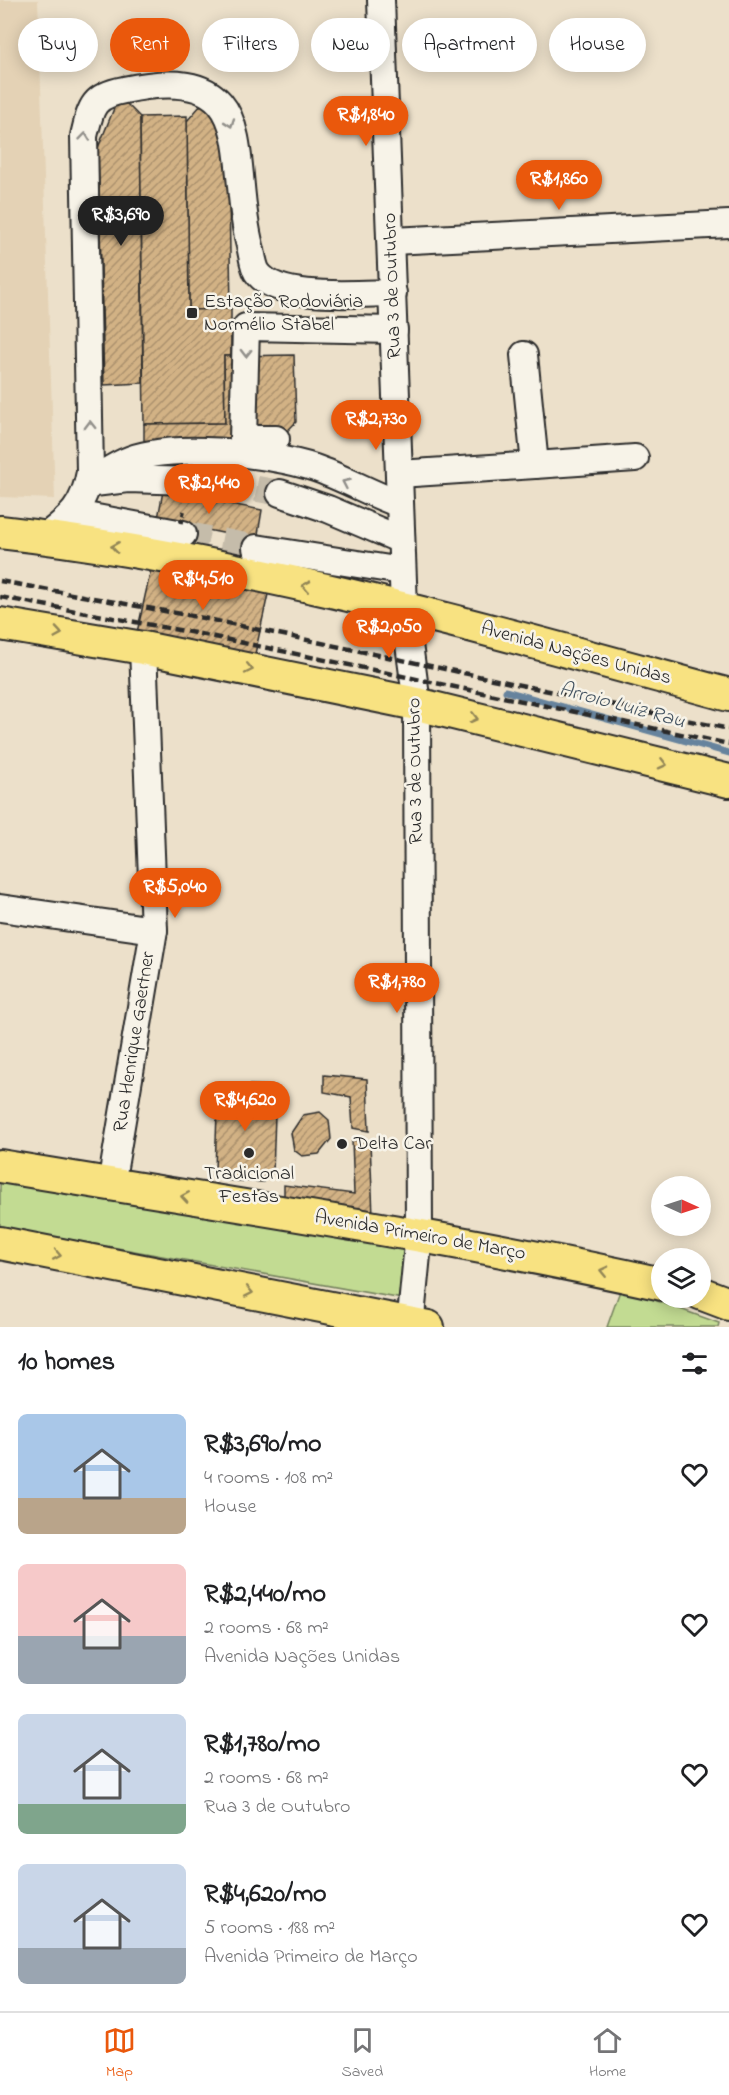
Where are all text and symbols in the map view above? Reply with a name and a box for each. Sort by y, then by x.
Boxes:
chip: Buy [18,18,98,72]
chip: Rent [110,18,190,72]
chip: Filters [202,18,299,72]
chip: New [311,18,390,72]
chip: Apartment [402,18,537,72]
chip: House [549,18,646,72]
pin: R$1,840 [311,96,421,147]
text: R$1,840 [337,101,395,130]
one-way arrow [223,117,236,128]
one-way arrow [78,132,91,141]
pin: R$1,860 [504,160,614,211]
text: R$1,860 [530,165,588,194]
pin: R$3,690 [66,196,176,247]
text: R$3,690 [92,201,150,230]
street label: Rua 3 de Outubro [376,212,410,360]
place label: Estação Rodoviária Normélio Stabel [204,288,363,340]
marker: Estação Rodoviária Normélio Stabel [185,306,199,320]
one-way arrow [239,349,252,358]
pin: R$2,730 [321,400,431,451]
text: R$2,730 [345,405,407,434]
one-way arrow [84,421,96,430]
pin: R$2,440 [154,464,264,515]
text: R$2,440 [178,469,240,498]
one-way arrow [341,478,352,490]
one-way arrow [110,541,119,553]
pin: R$4,510 [148,560,258,611]
text: R$4,510 [172,565,234,594]
one-way arrow [301,581,311,594]
pin: R$2,050 [334,608,444,659]
text: R$2,050 [356,613,422,642]
street label: Avenida Nações Unidas [478,615,674,693]
one-way arrow [53,627,62,639]
one-way arrow [244,662,254,675]
water label: Arroio Luiz Rau [556,675,688,737]
street label: Rua 3 de Outubro [400,698,432,844]
one-way arrow [468,710,478,723]
one-way arrow [658,757,668,770]
pin: R$5,040 [120,868,230,919]
text: R$5,040 [143,873,207,902]
street label: Rua Henrique Gaertner [106,949,164,1134]
pin: R$1,780 [342,963,452,1014]
text: R$1,780 [368,968,426,997]
pin: R$4,620 [190,1081,300,1132]
text: R$4,620 [214,1086,276,1115]
place label: Delta Car [353,1130,432,1159]
marker: Delta Car [335,1137,349,1151]
marker: Tradicional Festas [242,1146,256,1160]
place label: Tradicional Festas [204,1160,294,1212]
north arrow [651,1176,711,1236]
map controls [651,1176,711,1308]
one-way arrow [180,1191,190,1203]
street label: Avenida Primeiro de Março [312,1203,528,1269]
one-way arrow [52,1248,62,1261]
button: layers [651,1248,711,1308]
one-way arrow [600,1266,610,1279]
one-way arrow [244,1285,254,1298]
text: 10 homes [18,1344,115,1382]
icon: filters [678,1347,711,1380]
text: R$3,690/mo [204,1426,322,1464]
icon: home [66,1438,138,1510]
icon: heart [678,1458,711,1491]
text: 4 rooms · 108 m² [204,1464,333,1493]
text: House [204,1493,257,1522]
text: R$2,440/mo [204,1576,326,1614]
icon: home [66,1588,138,1660]
icon: heart [678,1608,711,1641]
text: 2 rooms · 68 m² [204,1614,329,1643]
text: Avenida Nações Unidas [204,1643,400,1672]
text: R$1,780/mo [204,1726,320,1764]
icon: home [66,1738,138,1810]
icon: heart [678,1758,711,1791]
text: 2 rooms · 68 m² [204,1764,329,1793]
text: Rua 3 de Outubro [204,1793,350,1822]
text: R$4,620/mo [204,1876,327,1914]
icon: home [66,1888,138,1960]
icon: heart [678,1908,711,1941]
text: 5 rooms · 188 m² [204,1914,335,1943]
text: Avenida Primeiro de Março [204,1943,418,1972]
tab: Map [103,2024,136,2084]
tab: Saved [342,2024,383,2084]
tab: Home [589,2024,626,2084]

